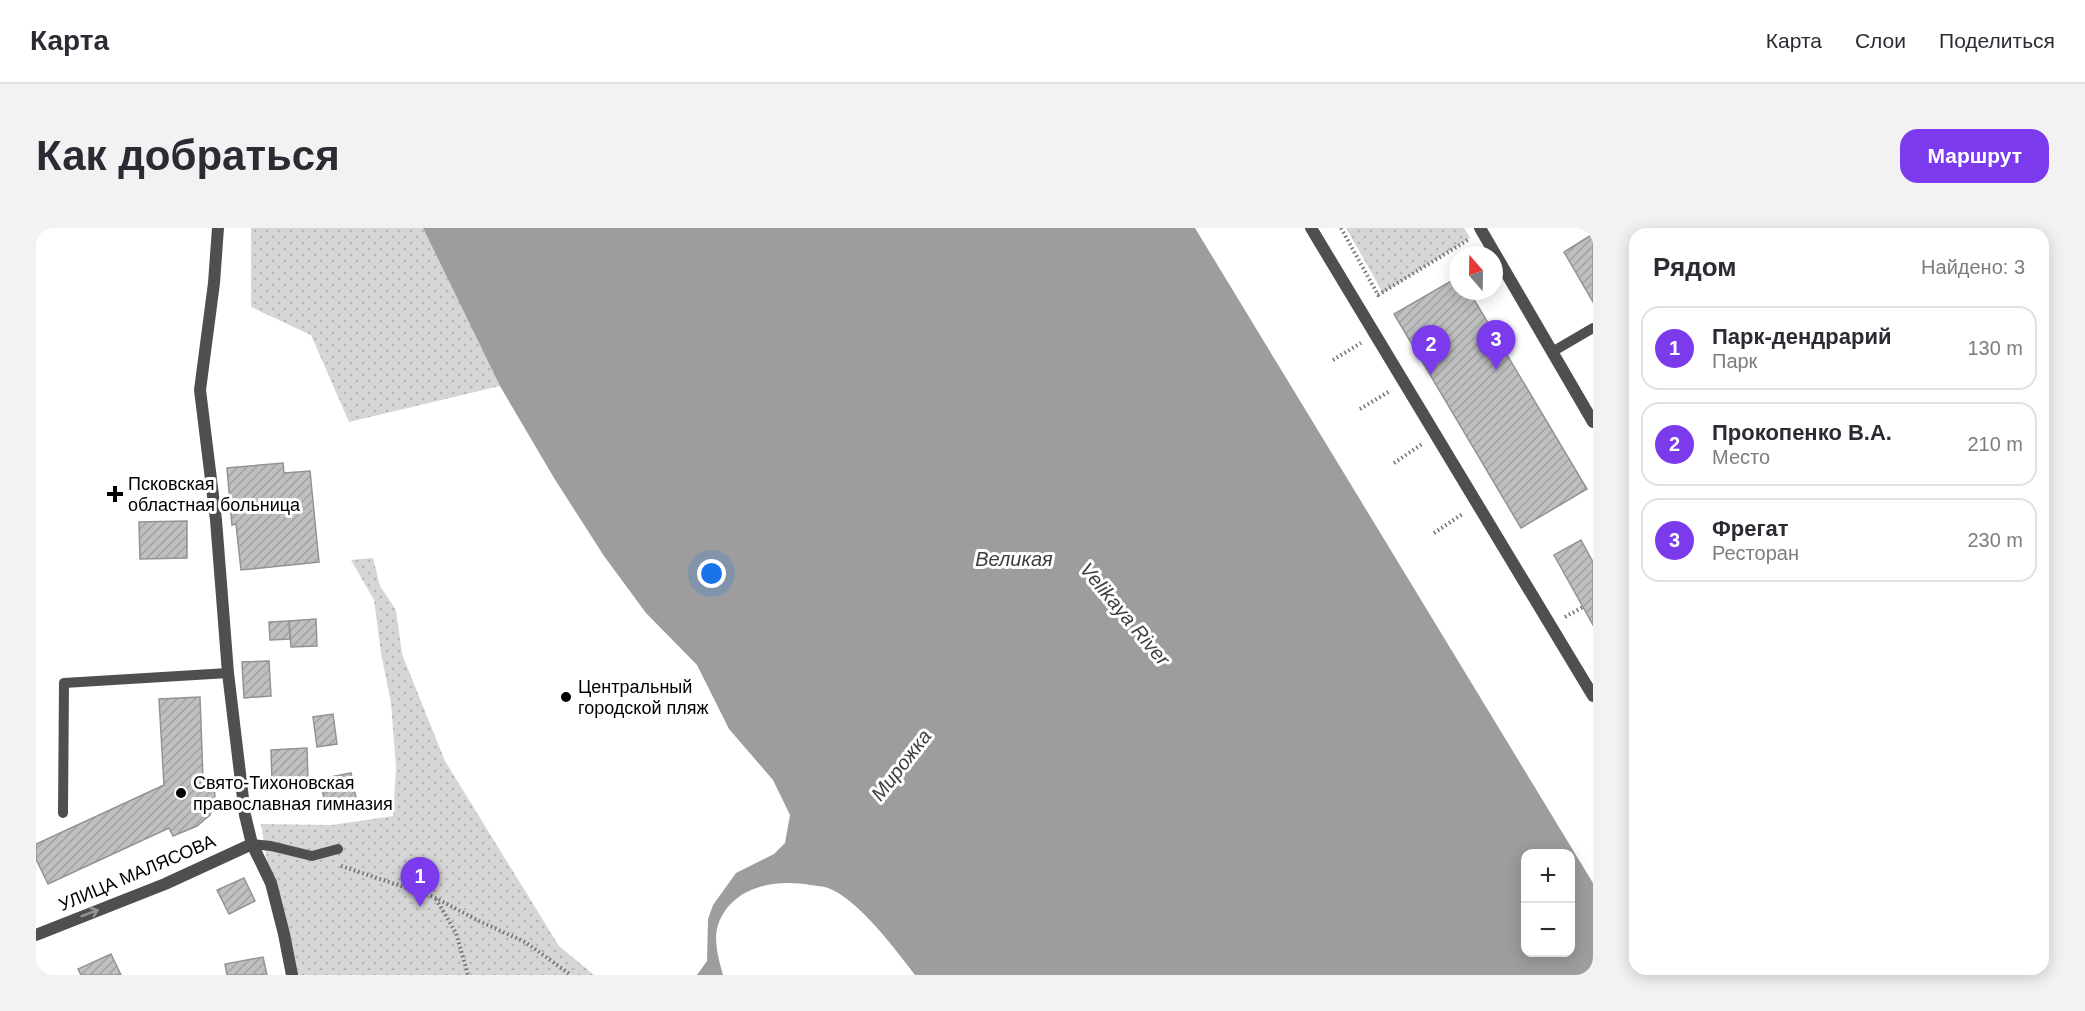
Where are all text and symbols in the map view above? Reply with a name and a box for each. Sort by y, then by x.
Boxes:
text: Карта [30,25,109,56]
text: Карта [1766,29,1822,52]
text: Слои [1855,29,1906,52]
text: Поделиться [1939,29,2055,52]
button: Маршрут [1900,129,2049,183]
text: Как добраться [36,132,340,179]
north arrow [1449,246,1503,300]
text: Рядом [1653,252,1736,282]
text: Найдено: 3 [1921,256,2025,278]
pin: 3 [1476,320,1516,370]
text: Парк-дендрарий [1712,324,1891,349]
pin: 2 [1412,326,1450,375]
text: 1 [1669,337,1680,359]
text: 130 m [1967,337,2023,359]
text: Парк [1712,350,1757,372]
text: Прокопенко В.А. [1712,420,1892,445]
text: 2 [1669,433,1680,455]
text: 210 m [1967,433,2023,455]
text: Место [1712,446,1770,468]
place label: Псковская областная больница [128,474,301,515]
marker: Псковская областная больница [106,485,124,503]
text: Фрегат [1712,516,1789,541]
text: 3 [1669,529,1680,551]
text: 230 m [1967,529,2023,551]
text: Ресторан [1712,542,1799,564]
water label: Великая [975,548,1053,570]
water label: Velikaya River [1076,558,1175,671]
your location [697,559,726,588]
place label: Центральный городской пляж [578,677,709,718]
marker: Центральный городской пляж [559,690,573,704]
water label: Мирожка [866,725,936,805]
place label: Свято-Тихоновская православная гимназия [193,773,393,814]
marker: Свято-Тихоновская православная гимназия [174,786,188,800]
street label: УЛИЦА МАЛЯСОВА [56,831,218,915]
map controls [1521,849,1575,957]
button: + [1521,849,1575,903]
pin: 1 [400,858,440,907]
button: − [1521,903,1575,957]
one-way arrow [81,907,99,918]

